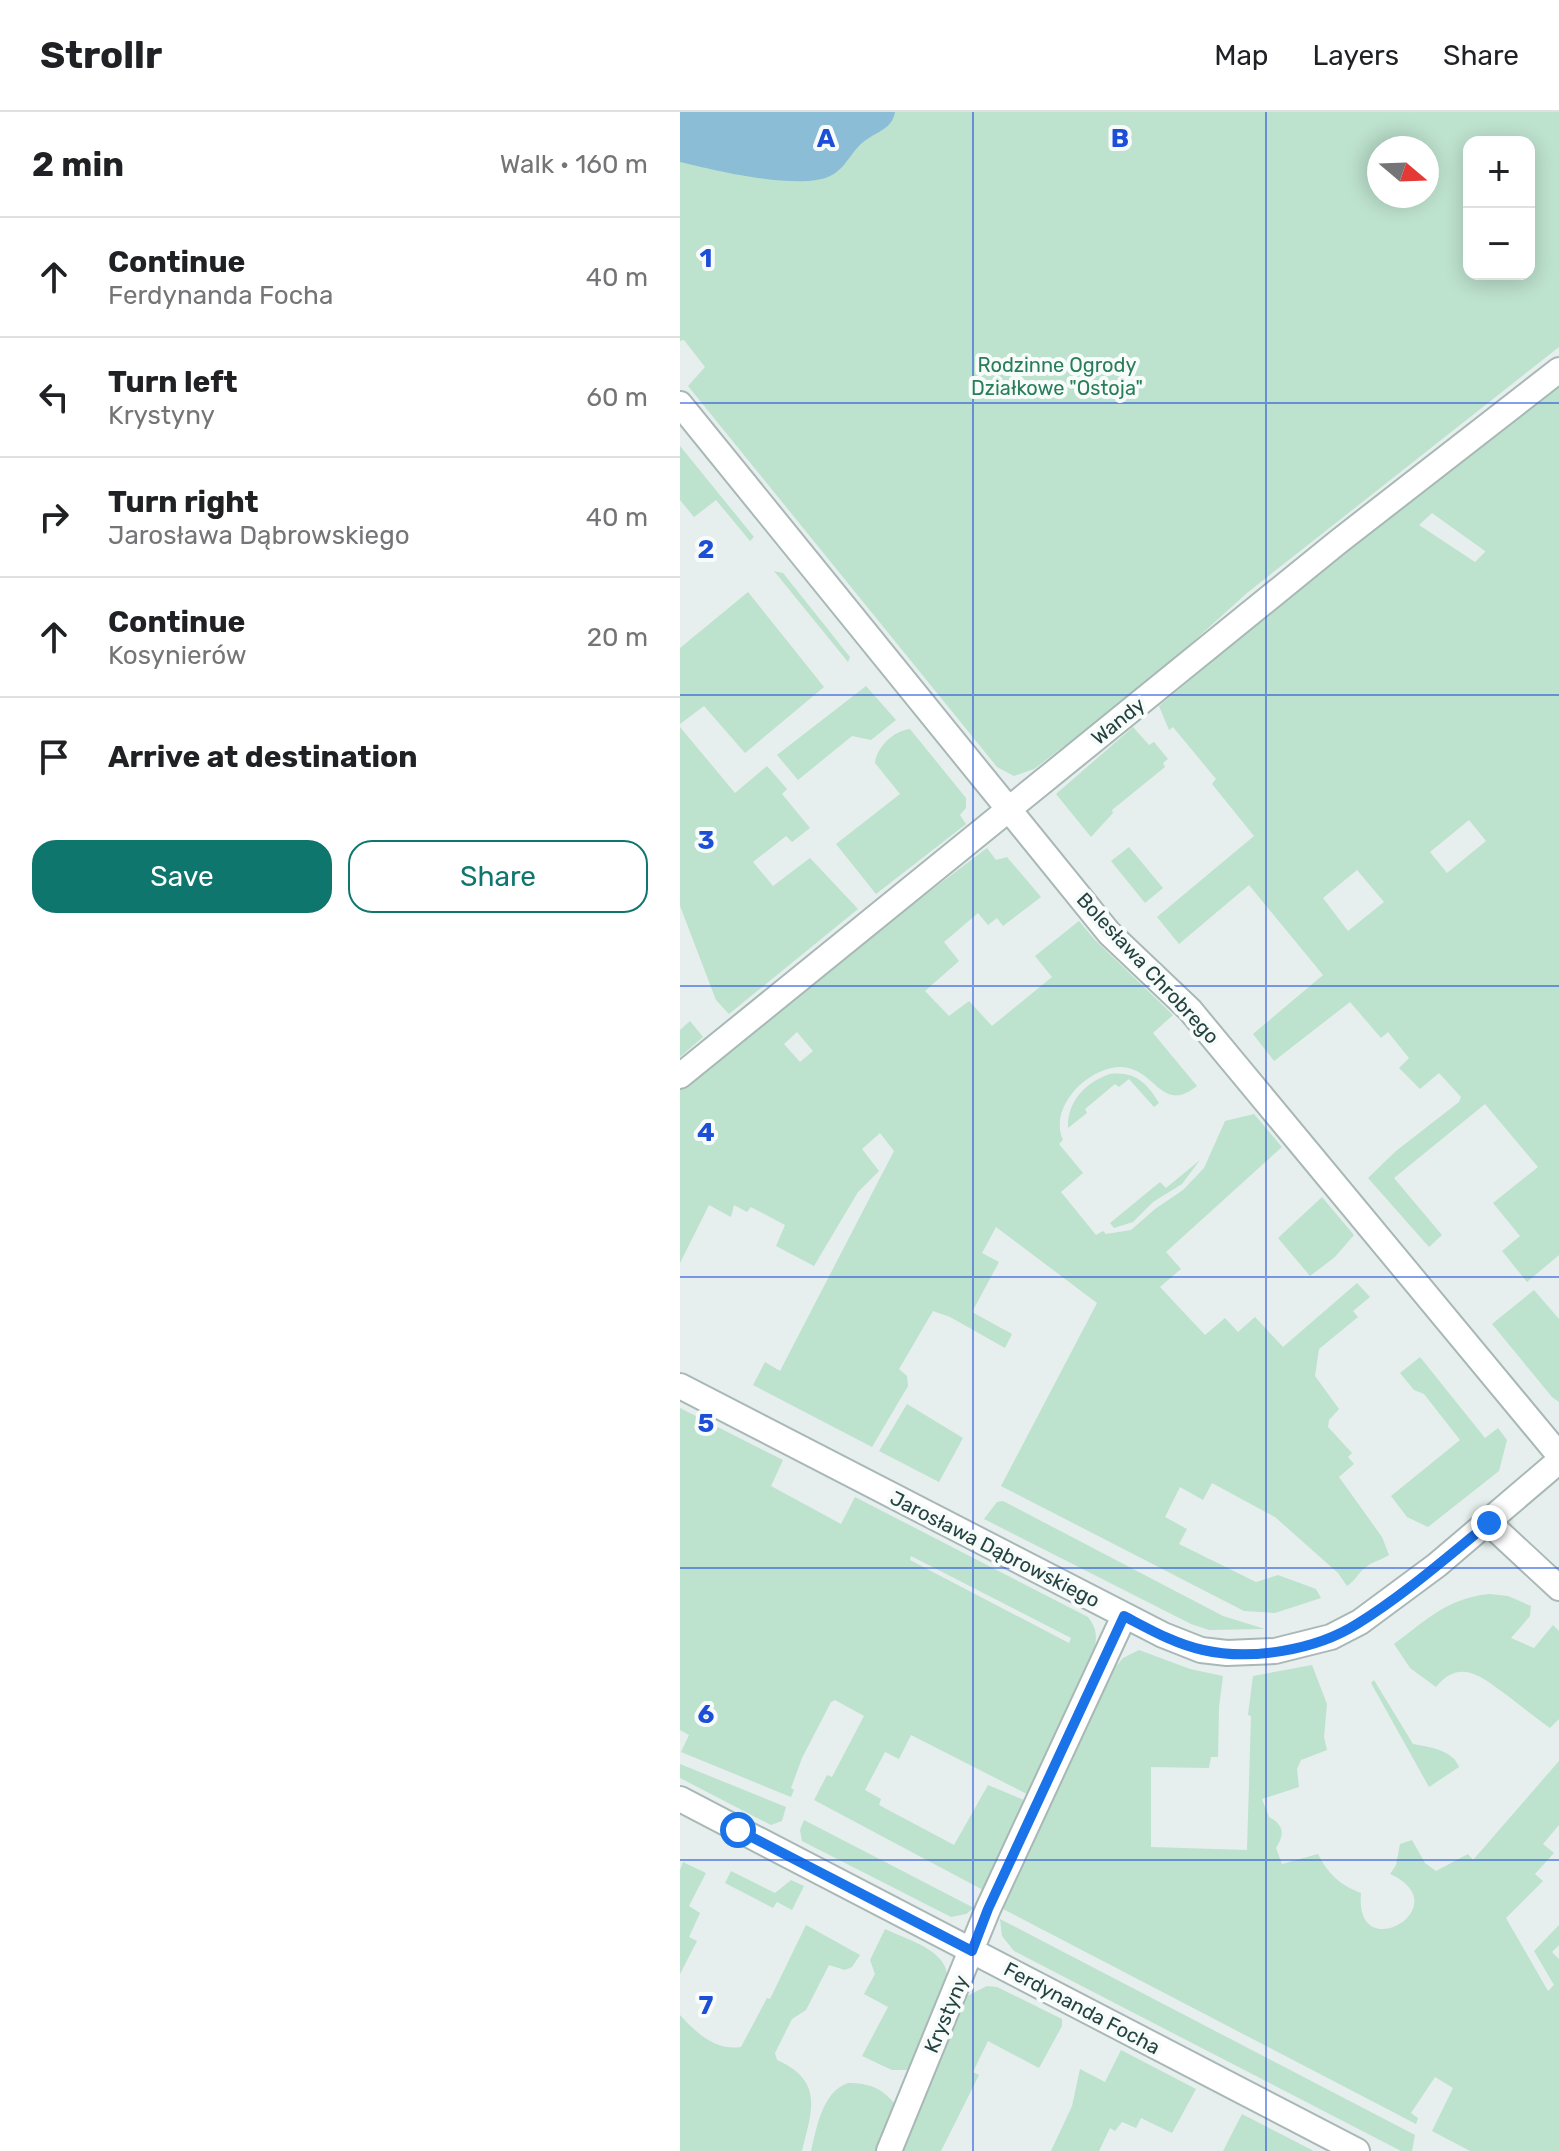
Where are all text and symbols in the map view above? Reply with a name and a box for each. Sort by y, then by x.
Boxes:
text: Strollr [40,32,162,78]
text: Map [1214,39,1269,72]
text: Layers [1313,39,1399,72]
text: Share [1443,39,1519,72]
text: A [817,123,836,154]
text: B [1111,123,1129,154]
north arrow [1367,136,1439,208]
map controls [1463,136,1535,280]
button: + [1463,136,1535,208]
text: 2 min [32,144,124,185]
text: Walk · 160 m [500,149,648,180]
button: − [1463,208,1535,280]
text: 1 [700,243,712,274]
text: Continue [108,244,245,280]
icon: ahead [32,255,76,299]
text: 40 m [586,262,648,293]
text: Ferdynanda Focha [108,280,333,311]
park label: Rodzinne Ogrody Działkowe "Ostoja" [971,353,1143,400]
text: Turn left [108,364,238,400]
icon: left [32,375,76,419]
text: 60 m [586,382,648,413]
text: Krystyny [108,400,215,431]
text: Turn right [108,484,259,520]
icon: right [32,495,76,539]
text: 40 m [586,502,648,533]
text: Jarosława Dąbrowskiego [108,520,410,551]
text: 2 [698,534,714,565]
text: Continue [108,604,245,640]
icon: ahead [32,615,76,659]
text: 20 m [587,622,648,653]
text: Kosynierów [108,640,247,671]
street label: Wandy [1086,692,1150,750]
icon: arrive [32,735,76,779]
text: Arrive at destination [108,739,418,775]
text: 3 [697,825,715,856]
button: Save [32,840,332,913]
button: Share [348,840,648,913]
street label: Bolesława Chrobrego [1072,888,1224,1048]
text: 4 [697,1117,715,1148]
text: 5 [698,1408,714,1439]
street label: Jarosława Dąbrowskiego [886,1486,1104,1612]
route end [1471,1505,1507,1541]
text: 6 [698,1699,715,1730]
route start [720,1812,756,1848]
street label: Ferdynanda Focha [1000,1957,1164,2059]
street label: Krystyny [919,1971,973,2057]
text: 7 [699,1990,714,2021]

